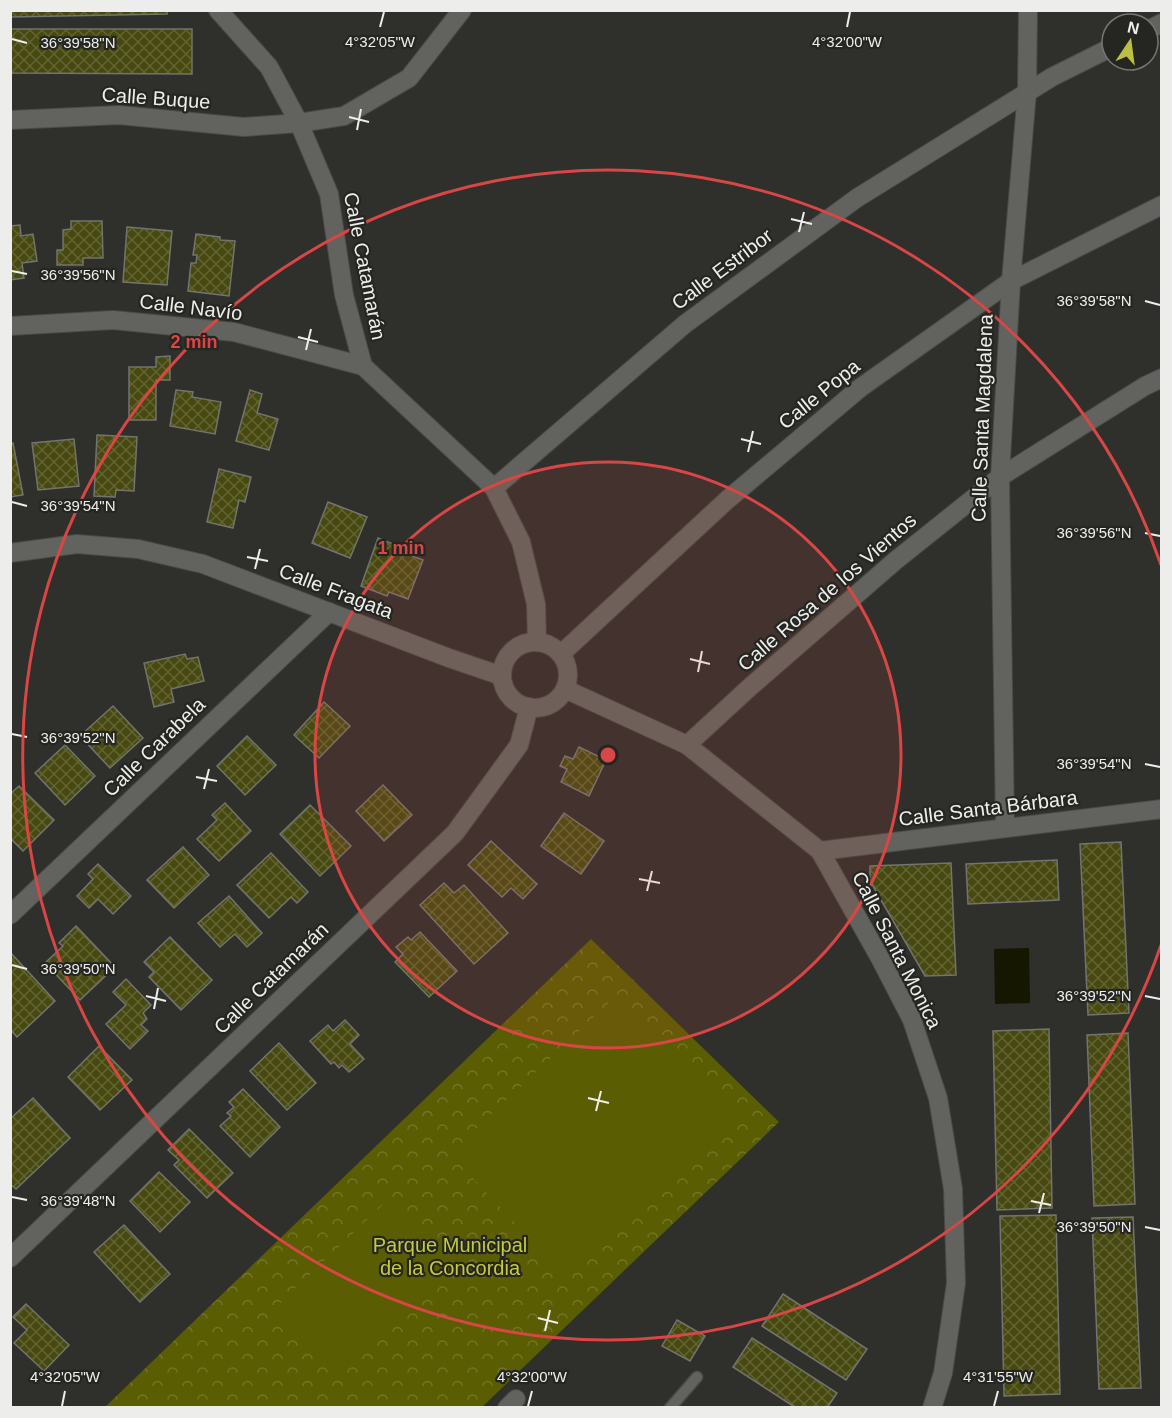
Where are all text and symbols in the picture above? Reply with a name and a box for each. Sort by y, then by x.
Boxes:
north arrow [1100,12,1160,72]
text: N [1126,18,1141,37]
text: 4°32'05"W [345,33,416,50]
text: 4°32'00"W [812,33,883,50]
text: 36°39'58"N [40,34,116,51]
street label: Calle Buque [101,83,211,113]
street label: Calle Catamarán [340,190,390,342]
street label: Calle Estribor [667,224,777,314]
text: 36°39'56"N [40,266,116,283]
street label: Calle Navío [138,290,244,324]
text: 36°39'58"N [1056,292,1132,309]
street label: Calle Santa Magdalena [967,313,997,522]
text: 2 min [170,332,218,352]
street label: Calle Popa [774,354,865,433]
text: 36°39'54"N [40,497,116,514]
street label: Calle Rosa de los Vientos [733,509,921,675]
text: 36°39'56"N [1056,524,1132,541]
text: 1 min [377,538,425,558]
street label: Calle Fragata [276,559,397,623]
street label: Calle Carabela [99,693,210,801]
text: 36°39'52"N [40,729,116,746]
centre of rings [598,745,618,765]
text: 36°39'54"N [1056,755,1132,772]
street label: Calle Santa Bárbara [897,786,1080,830]
street label: Calle Santa Monica [848,868,947,1033]
street label: Calle Catamarán [209,918,333,1038]
text: 36°39'50"N [40,960,116,977]
text: 36°39'52"N [1056,987,1132,1004]
text: 36°39'48"N [40,1192,116,1209]
text: 36°39'50"N [1056,1218,1132,1235]
park label: Parque Municipal de la Concordia [373,1234,527,1279]
text: 4°32'05"W [30,1368,101,1385]
text: 4°32'00"W [497,1368,568,1385]
text: 4°31'55"W [963,1368,1034,1385]

